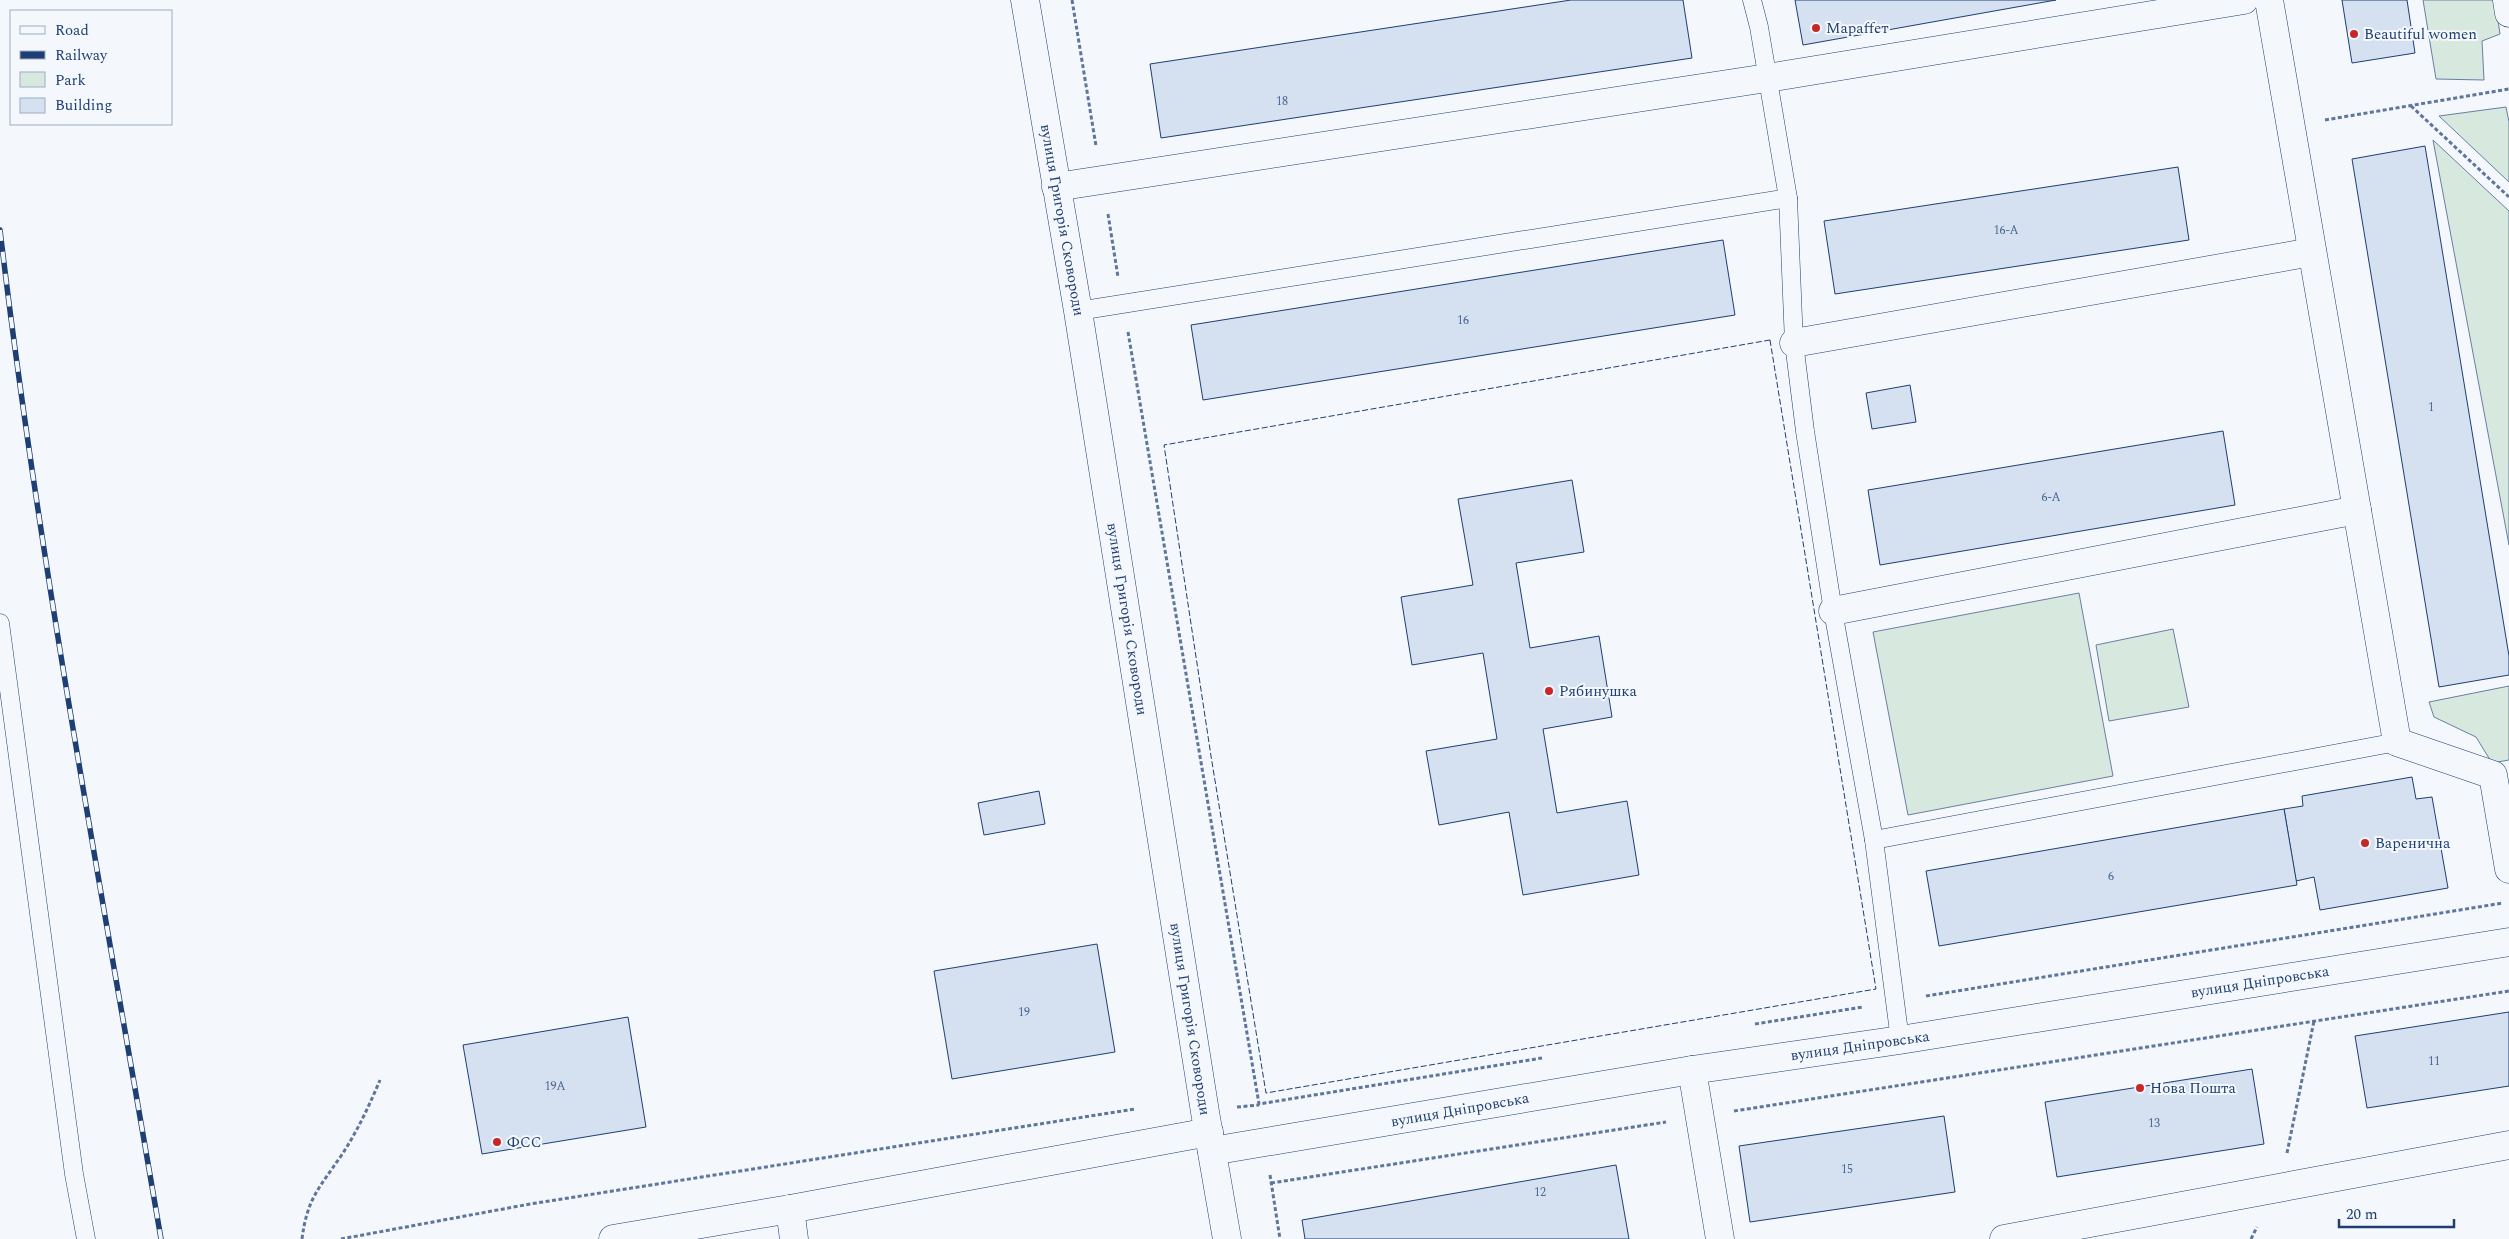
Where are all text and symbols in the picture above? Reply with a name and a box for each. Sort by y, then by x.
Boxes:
legend [10,10,172,125]
place label: Мараffет [1826,17,1889,40]
text: Road [55,19,89,42]
marker: Мараffет [1810,22,1822,34]
place label: Beautiful women [2364,23,2477,46]
marker: Beautiful women [2348,28,2360,40]
text: Railway [55,44,108,67]
text: Park [55,69,86,92]
house number: 18 [1276,92,1288,111]
text: Building [55,94,112,117]
street label: вулиця Григорія Сковороди [1034,122,1090,318]
house number: 16-А [1993,221,2019,240]
house number: 16 [1457,311,1469,330]
house number: 1 [2428,398,2434,417]
house number: 6-А [2041,488,2061,507]
street label: вулиця Григорія Сковороди [1100,521,1154,717]
place label: Рябинушка [1559,680,1637,703]
marker: Рябинушка [1543,685,1555,697]
place label: Варенична [2375,832,2451,855]
marker: Варенична [2359,837,2371,849]
house number: 6 [2108,867,2114,886]
street label: вулиця Григорія Сковороди [1163,921,1217,1117]
street label: вулиця Дніпровська [2189,960,2332,1004]
house number: 19 [1018,1003,1030,1022]
street label: вулиця Дніпровська [1789,1025,1932,1067]
house number: 11 [2428,1052,2440,1071]
house number: 19А [544,1077,566,1096]
place label: Нова Пошта [2150,1077,2236,1100]
marker: Нова Пошта [2134,1082,2146,1094]
street label: вулиця Дніпровська [1389,1086,1532,1133]
house number: 13 [2148,1114,2160,1133]
place label: ФСС [507,1131,542,1154]
marker: ФСС [491,1136,503,1148]
house number: 15 [1841,1160,1853,1179]
house number: 12 [1534,1183,1546,1202]
scale bar [2339,1196,2454,1228]
text: 20 m [2346,1203,2378,1226]

